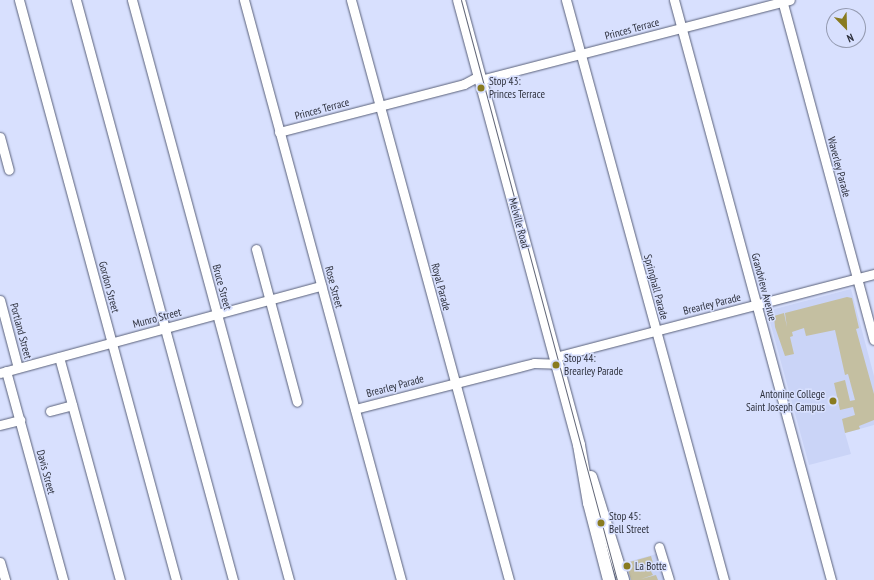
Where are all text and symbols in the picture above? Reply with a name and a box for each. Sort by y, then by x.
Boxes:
north arrow [826,8,866,48]
street label: Princes Terrace [603,15,661,43]
text: N [845,31,856,46]
place label: Stop 43: Princes Terrace [489,75,545,101]
marker: Stop 43: Princes Terrace [476,83,486,93]
street label: Princes Terrace [293,95,351,123]
street label: Waverley Parade [825,135,853,199]
street label: Melville Road [506,196,532,250]
street label: Grandview Avenue [749,251,779,323]
street label: Springhall Parade [641,253,671,321]
street label: Gordon Street [96,260,122,314]
street label: Royal Parade [428,262,454,312]
street label: Bruce Street [210,263,234,311]
street label: Rose Street [322,265,346,309]
street label: Brearley Parade [682,290,742,318]
street label: Portland Street [7,302,35,360]
street label: Munro Street [131,305,183,331]
place label: Stop 44: Brearley Parade [564,352,623,378]
marker: Stop 44: Brearley Parade [551,360,561,370]
street label: Brearley Parade [365,372,425,400]
place label: Antonine College Saint Joseph Campus [746,388,825,414]
marker: Antonine College Saint Joseph Campus [828,396,838,406]
street label: Davis Street [34,448,58,496]
place label: Stop 45: Bell Street [609,510,649,536]
marker: Stop 45: Bell Street [596,518,606,528]
place label: La Botte [635,559,667,573]
marker: La Botte [622,561,632,571]

